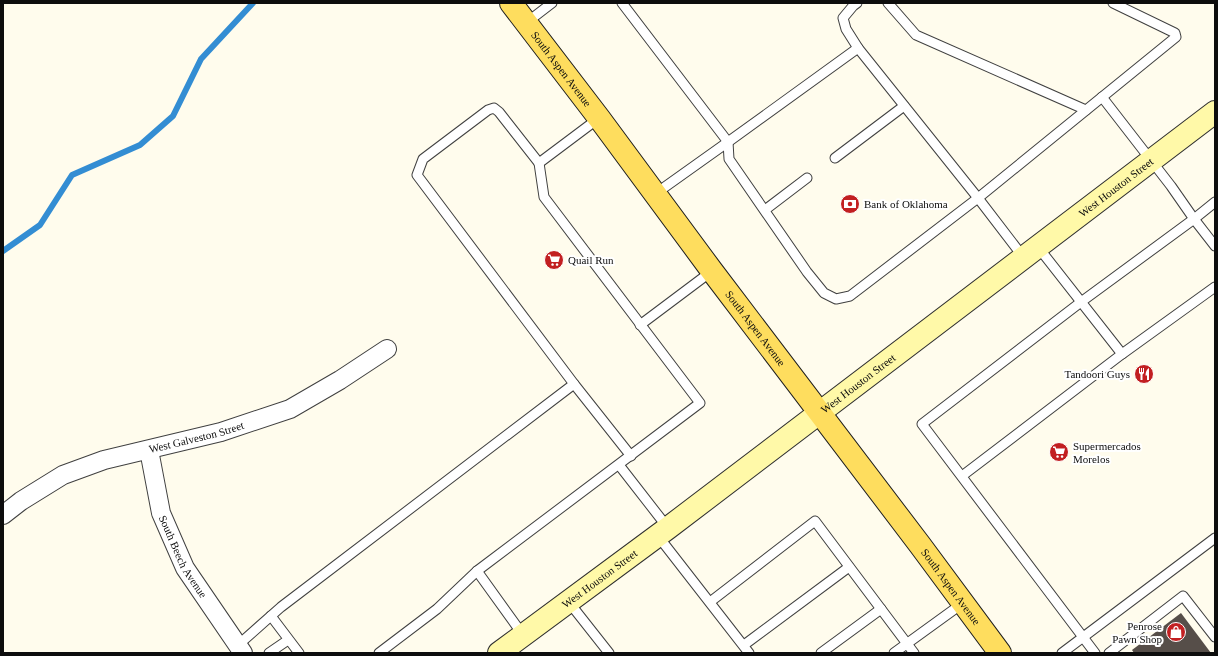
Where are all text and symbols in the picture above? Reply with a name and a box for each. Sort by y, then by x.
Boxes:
street label: South Aspen Avenue [529,29,594,109]
street label: West Houston Street [1076,155,1156,219]
bank icon: Bank of Oklahoma [839,193,861,215]
place label: Bank of Oklahoma [864,198,948,210]
supermarket icon: Quail Run [543,249,565,271]
place label: Quail Run [568,254,614,266]
street label: South Aspen Avenue [723,288,788,369]
street label: West Houston Street [819,351,898,416]
restaurant icon: Tandoori Guys [1133,363,1155,385]
place label: Tandoori Guys [1064,368,1130,380]
street label: West Galveston Street [148,419,245,455]
place label: Supermercados Morelos [1073,440,1141,465]
supermarket icon: Supermercados Morelos [1048,441,1070,463]
street label: South Beech Avenue [157,513,210,600]
street label: South Aspen Avenue [919,546,983,627]
street label: West Houston Street [560,547,639,610]
place label: Penrose Pawn Shop [1112,620,1162,645]
shop icon: Penrose Pawn Shop [1165,621,1187,643]

